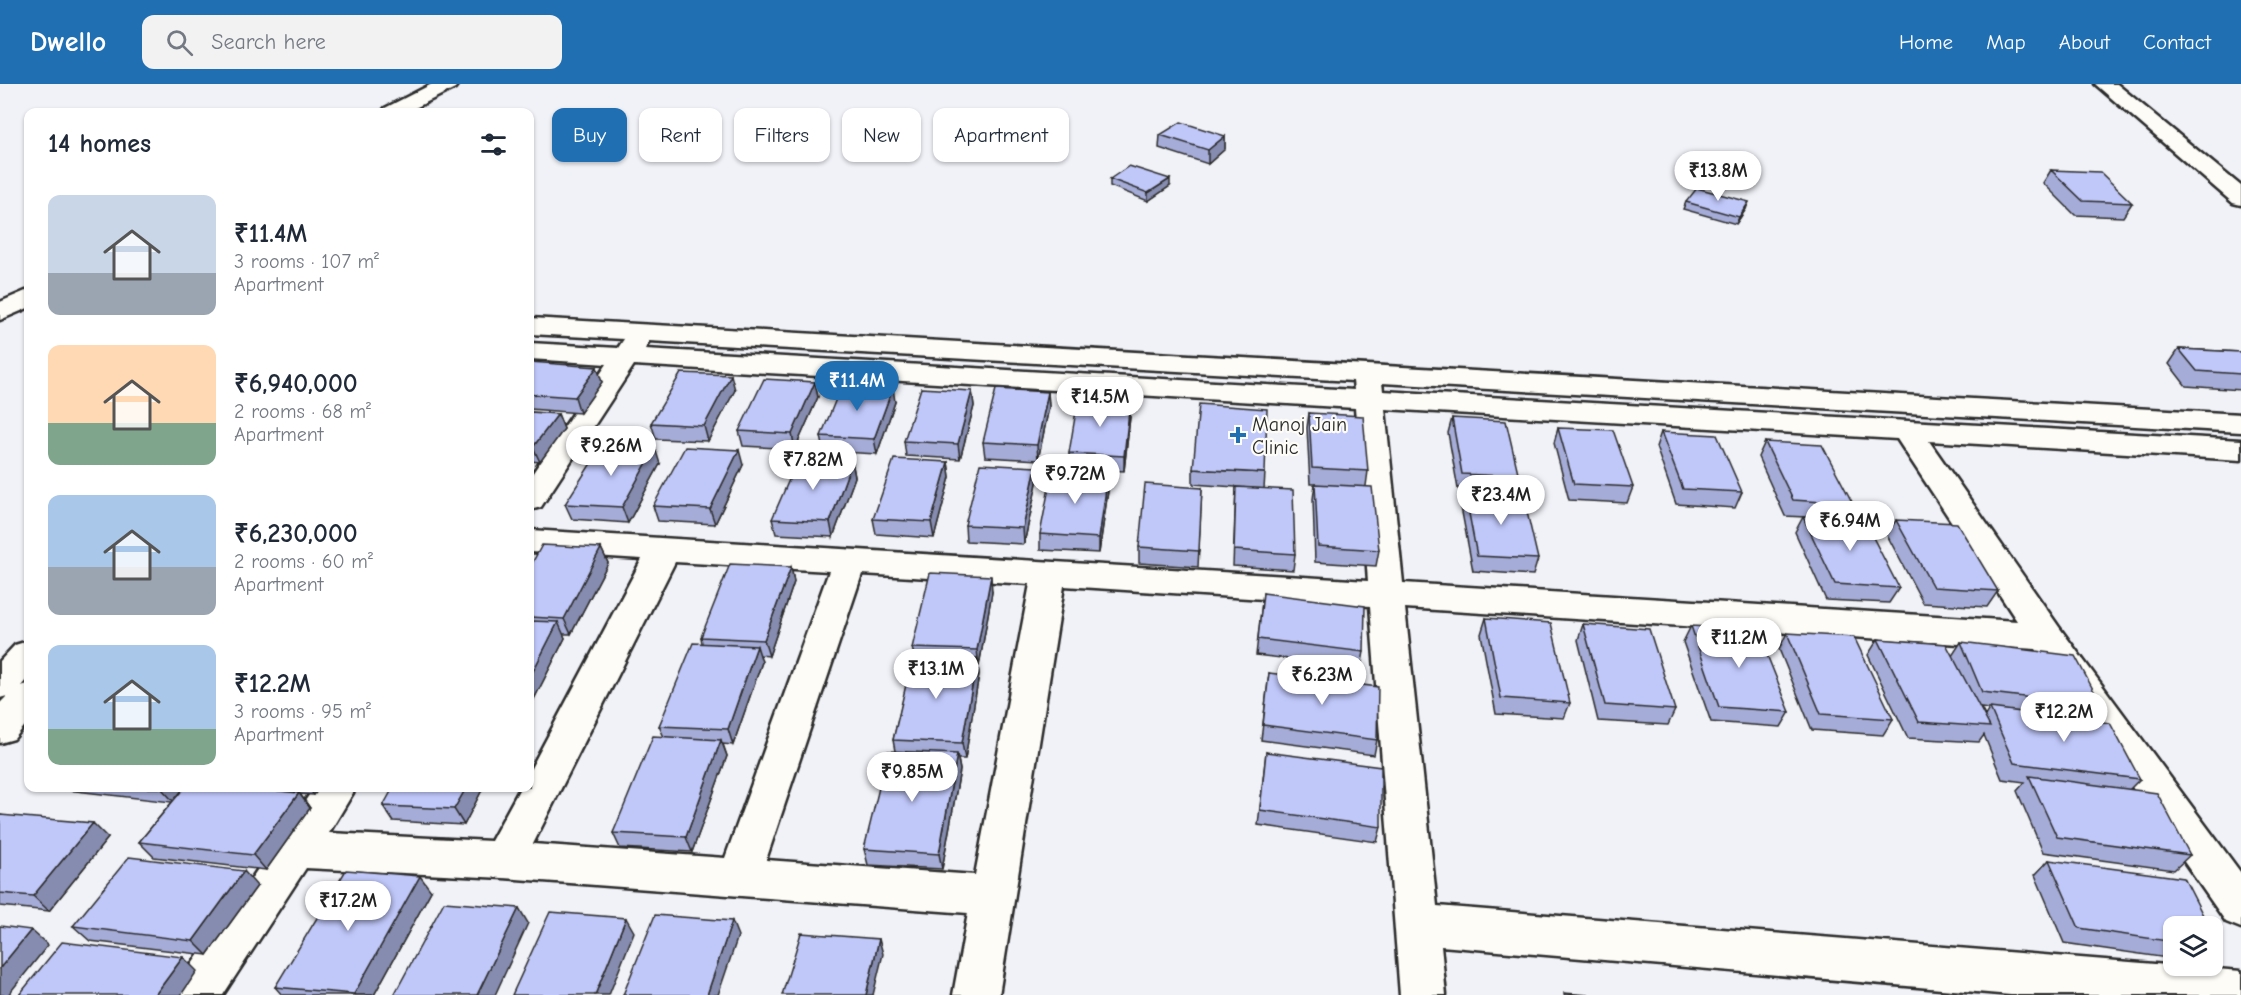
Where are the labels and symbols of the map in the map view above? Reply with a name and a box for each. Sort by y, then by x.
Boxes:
pin: ₹13.8M [1669,151,1767,202]
pin: ₹11.4M [808,361,906,412]
pin: ₹14.5M [1051,377,1149,428]
place label: Manoj Jain Clinic [1252,413,1347,459]
pin: ₹9.26M [562,426,660,477]
marker: Manoj Jain Clinic [1229,426,1247,444]
pin: ₹7.82M [764,440,862,491]
pin: ₹9.72M [1026,454,1124,505]
pin: ₹23.4M [1452,475,1550,526]
pin: ₹6.94M [1801,501,1899,552]
pin: ₹11.2M [1690,618,1788,669]
pin: ₹13.1M [887,649,985,700]
pin: ₹6.23M [1273,655,1371,706]
pin: ₹12.2M [2015,692,2113,743]
pin: ₹9.85M [863,752,961,803]
pin: ₹17.2M [299,881,397,932]

